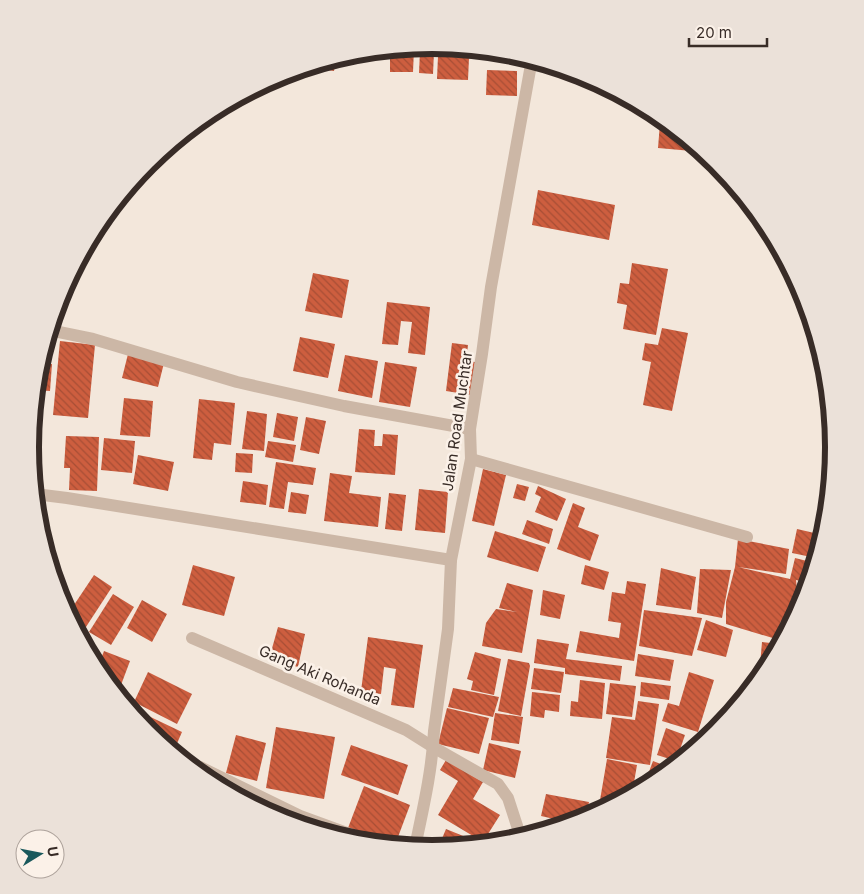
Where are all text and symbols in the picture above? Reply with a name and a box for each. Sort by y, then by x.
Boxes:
scale bar [689,15,766,47]
text: 20 m [696,23,732,42]
street label: Jalan Road Muchtar [438,349,476,492]
street label: Gang Aki Rohanda [256,641,384,709]
north arrow [15,829,65,879]
text: U [44,845,63,858]

